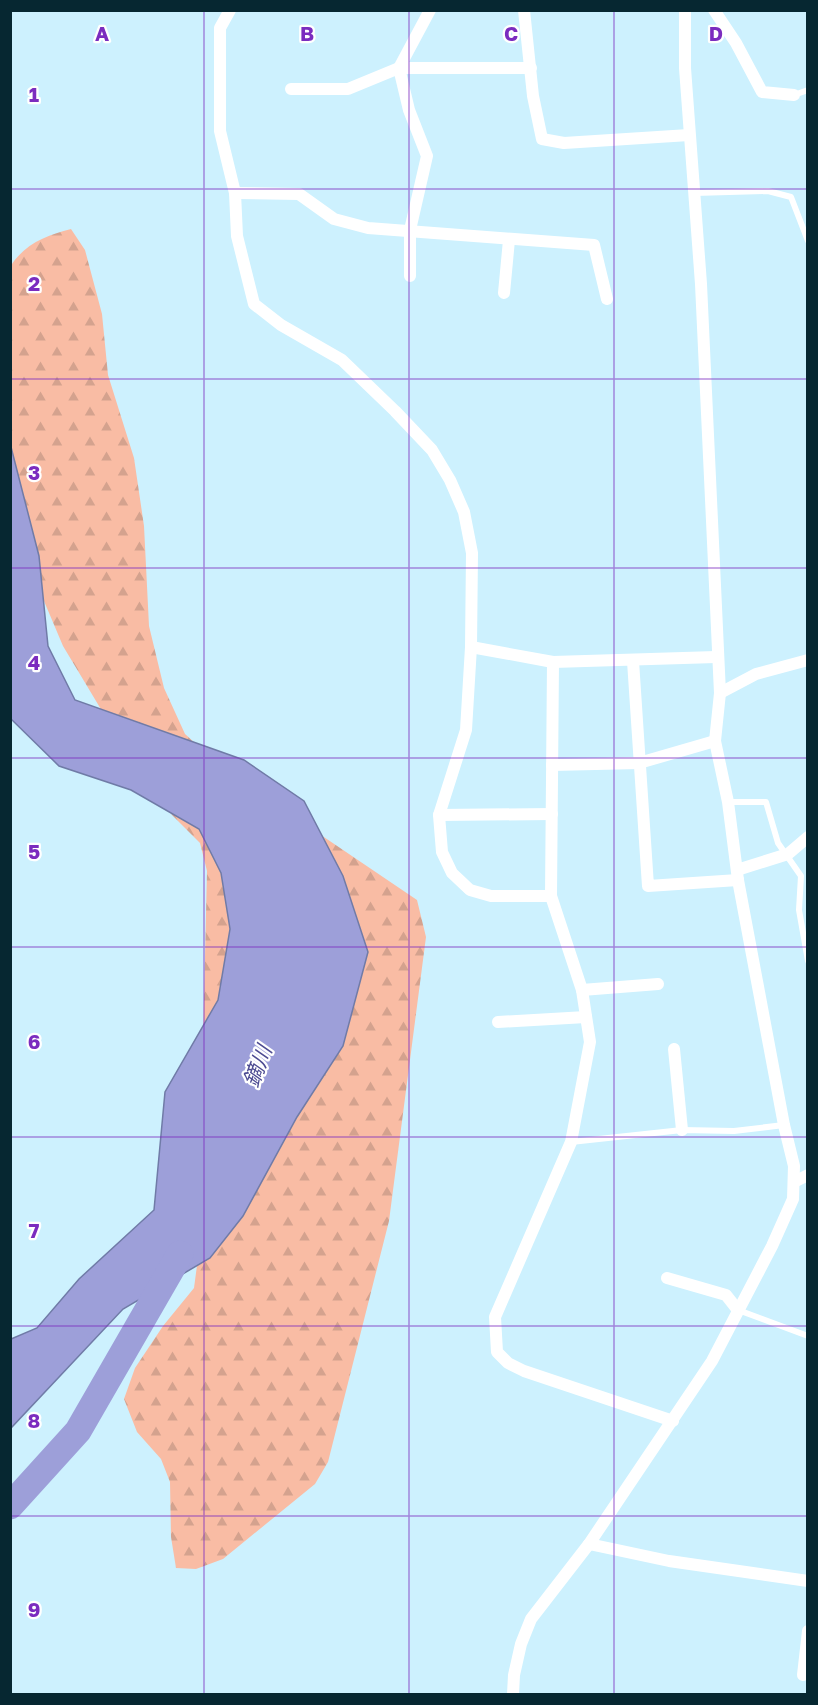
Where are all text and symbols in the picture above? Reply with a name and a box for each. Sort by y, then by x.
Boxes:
text: A [95,21,109,45]
text: B [300,21,314,45]
text: C [504,21,518,45]
text: D [709,21,723,45]
text: 1 [29,82,39,106]
text: 2 [28,271,40,295]
text: 3 [28,460,40,484]
text: 4 [28,650,40,674]
text: 5 [28,839,40,863]
text: 6 [28,1029,40,1053]
water label: 鏑川 [237,1040,277,1090]
text: 7 [29,1218,40,1242]
text: 8 [28,1408,40,1432]
text: 9 [28,1597,40,1621]

